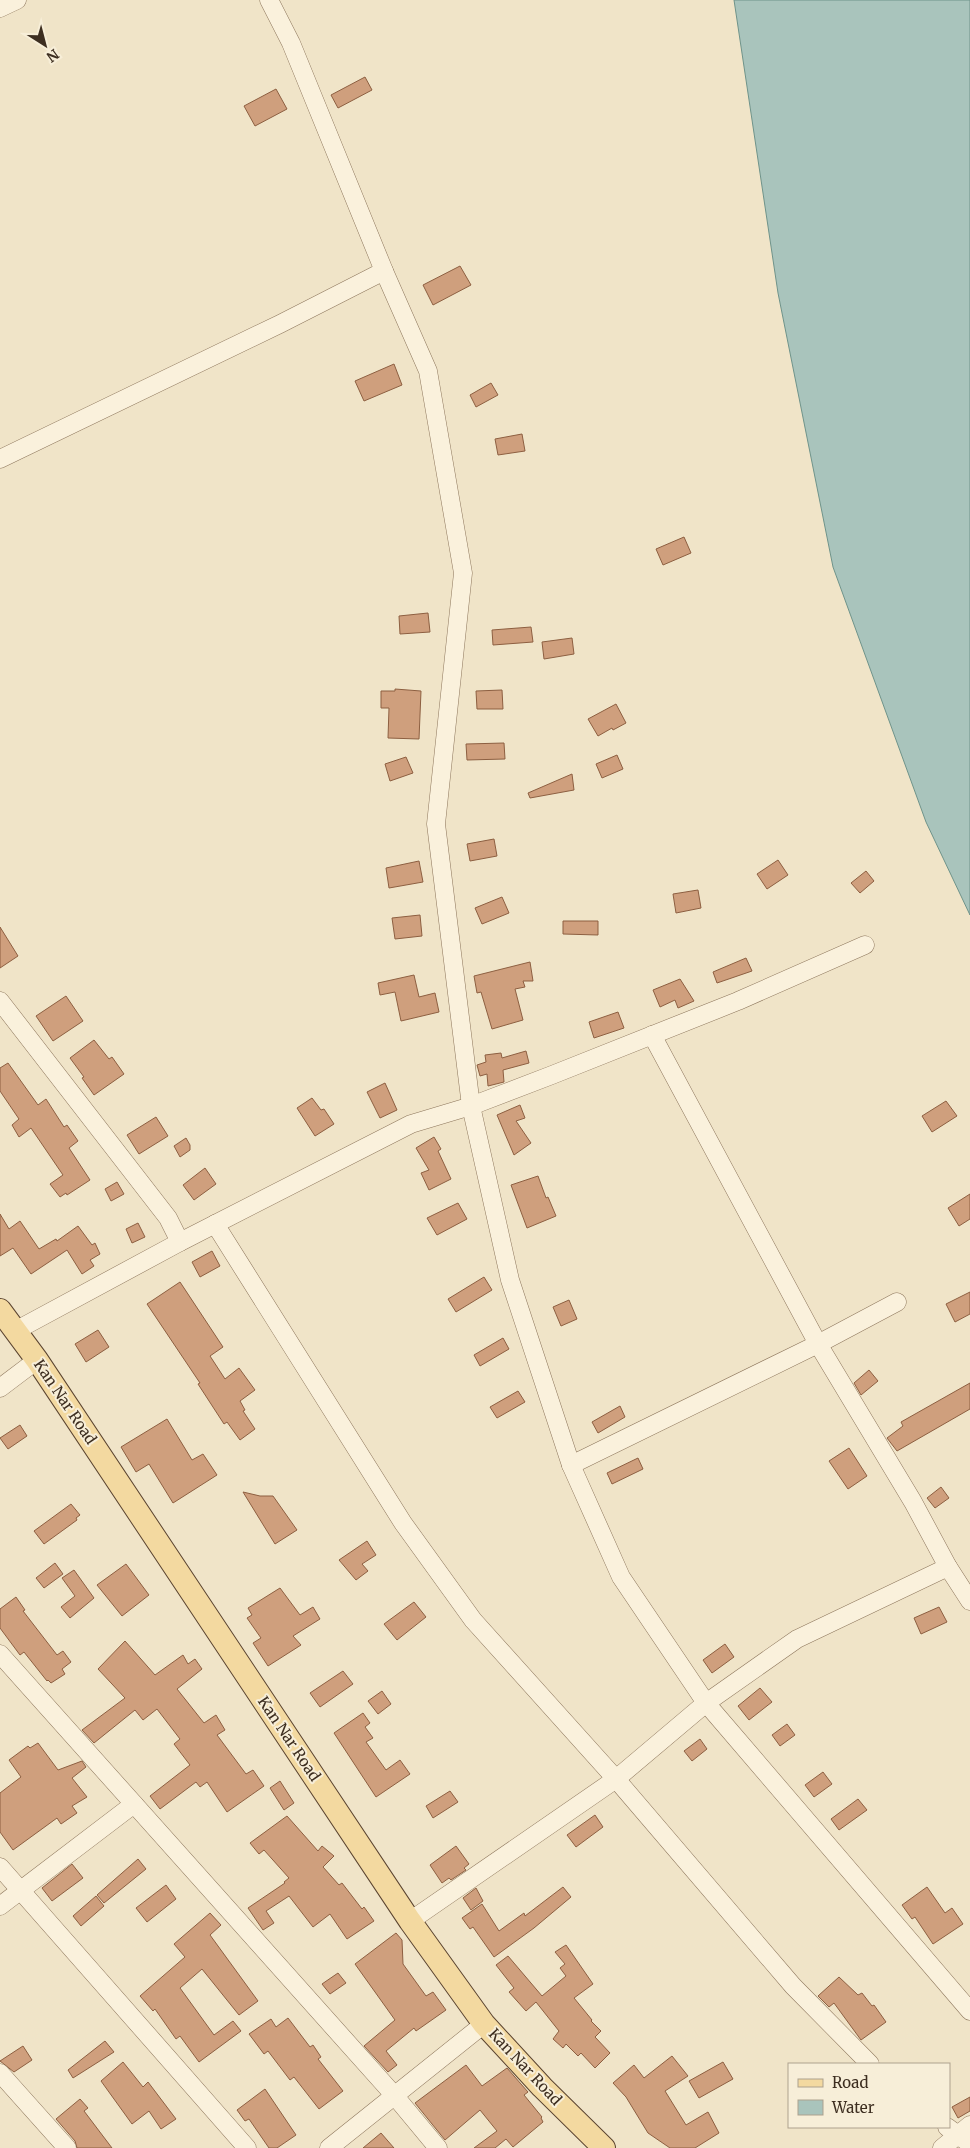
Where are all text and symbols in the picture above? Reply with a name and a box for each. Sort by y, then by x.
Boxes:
north arrow [20,20,70,70]
text: N [43,45,62,66]
street label: Kan Nar Road [30,1356,101,1448]
street label: Kan Nar Road [254,1693,325,1785]
street label: Kan Nar Road [485,2024,566,2109]
legend [788,2063,950,2128]
text: Road [832,2073,868,2092]
text: Water [831,2098,875,2117]

